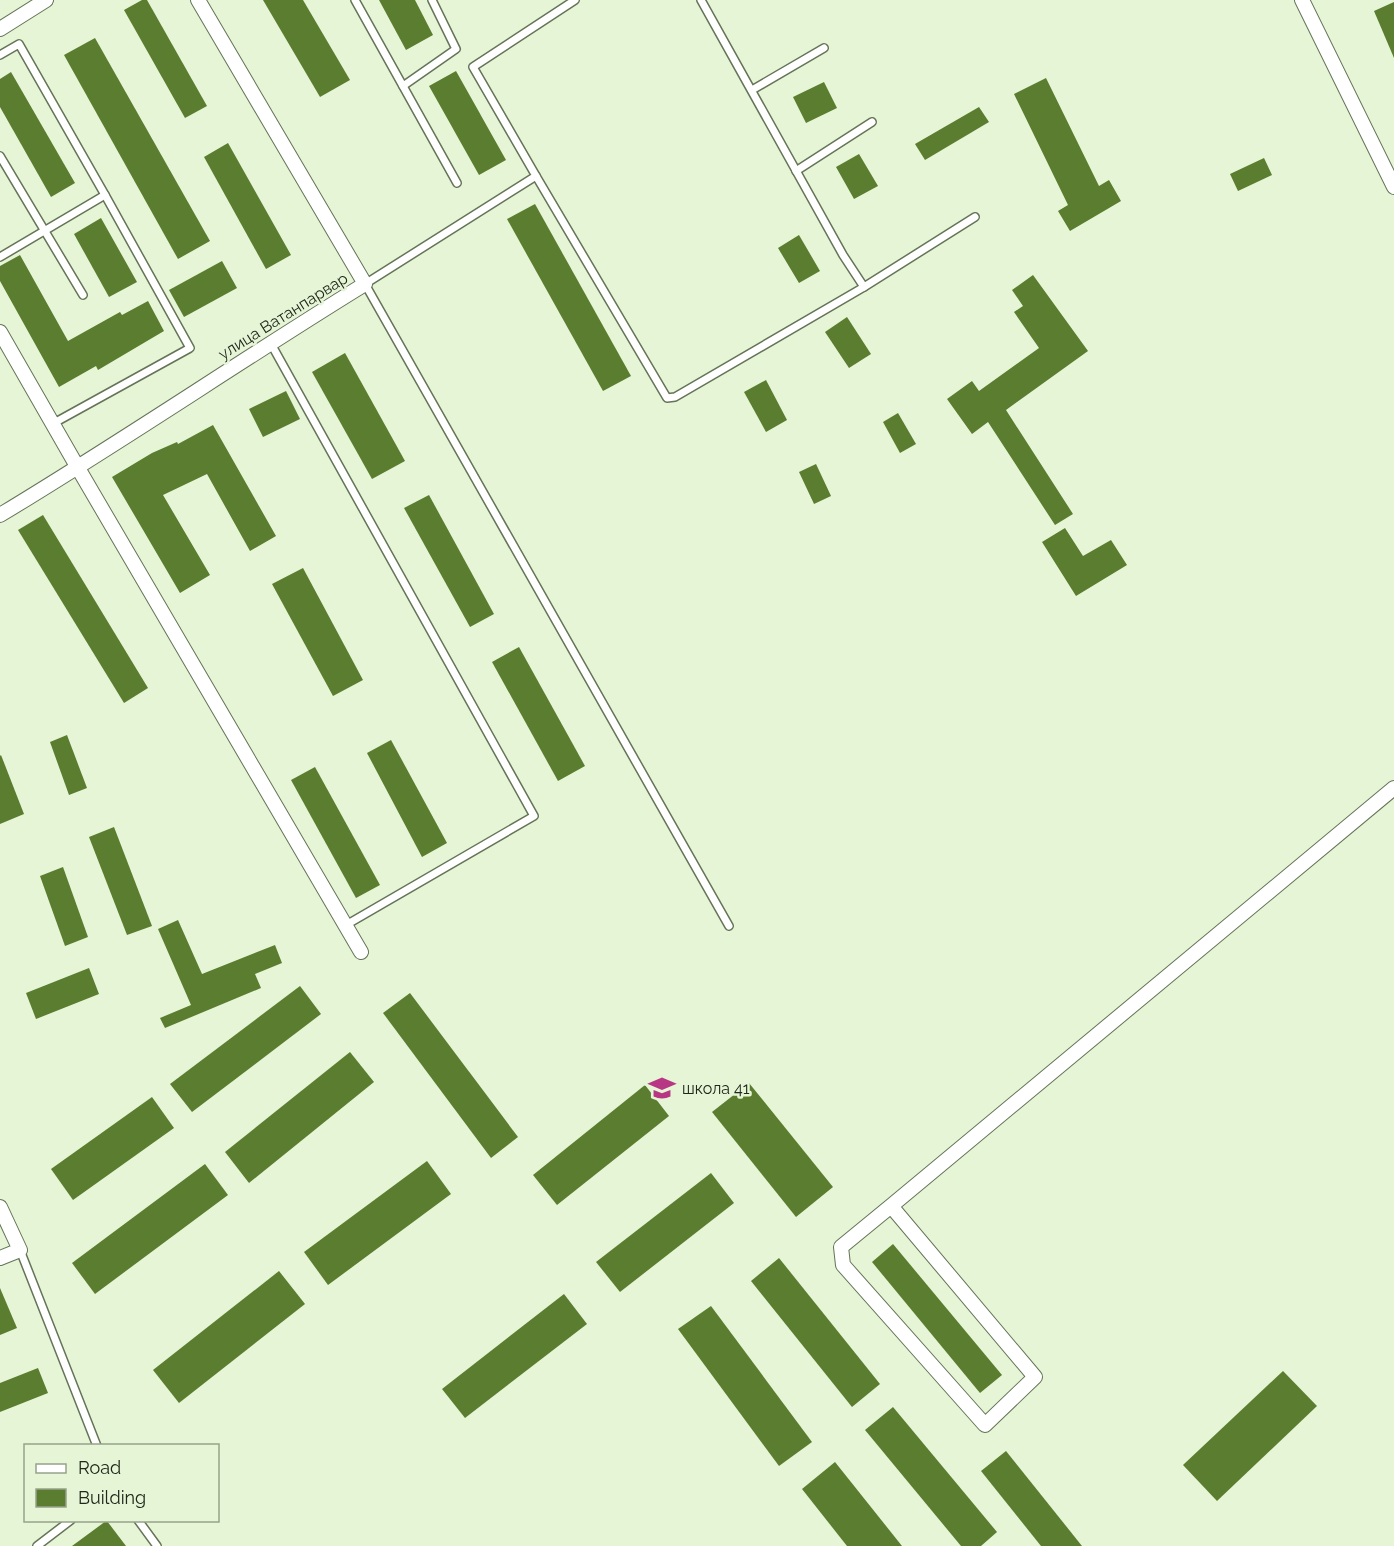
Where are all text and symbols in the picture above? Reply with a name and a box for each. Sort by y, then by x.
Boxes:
street label: улица Ватанпарвар [215,268,351,364]
school or university icon: школа 41 [647,1073,677,1103]
place label: школа 41 [682,1079,750,1098]
legend [24,1444,219,1522]
text: Road [78,1457,121,1478]
text: Building [78,1487,146,1508]

